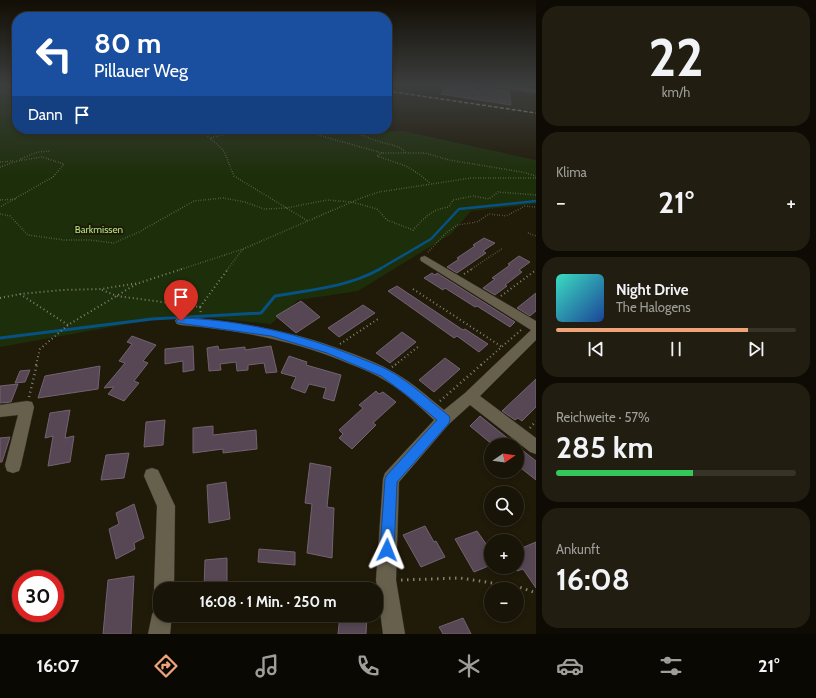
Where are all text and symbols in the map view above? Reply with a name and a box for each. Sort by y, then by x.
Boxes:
text: 80 m [94,26,161,60]
text: 22 [648,26,704,89]
icon: left [28,28,80,80]
text: Pillauer Weg [94,60,188,82]
text: km/h [662,84,690,100]
icon: arrive [71,104,93,126]
text: Dann [28,106,63,124]
text: Klima [556,164,587,180]
text: 21° [658,184,694,221]
text: − [556,189,566,216]
text: + [786,189,796,216]
park label: Barkmissen [75,223,124,236]
pin [164,280,198,321]
text: Night Drive [616,281,689,299]
icon: arrive [170,286,192,308]
text: The Halogens [616,299,691,315]
icon: previous [585,338,607,360]
icon: pause [665,338,687,360]
icon: next [745,338,767,360]
text: Reichweite · 57% [556,409,650,425]
text: 285 km [556,429,653,466]
north arrow [484,438,524,478]
map controls [484,438,524,622]
button: search [484,486,524,526]
position arrow [366,529,408,571]
button: + [484,534,524,574]
text: Ankunft [556,541,600,557]
text: 16:08 [556,561,630,598]
speed limit sign: 30 [12,570,64,622]
button: − [484,582,524,622]
text: 16:08 · 1 Min. · 250 m [200,593,336,611]
icon: directions [152,652,180,680]
icon: music [253,652,281,680]
icon: phone [354,652,382,680]
icon: climate [455,652,483,680]
icon: car [556,652,584,680]
icon: filters [657,652,685,680]
text: 16:07 [36,655,79,677]
text: 21° [758,655,779,677]

